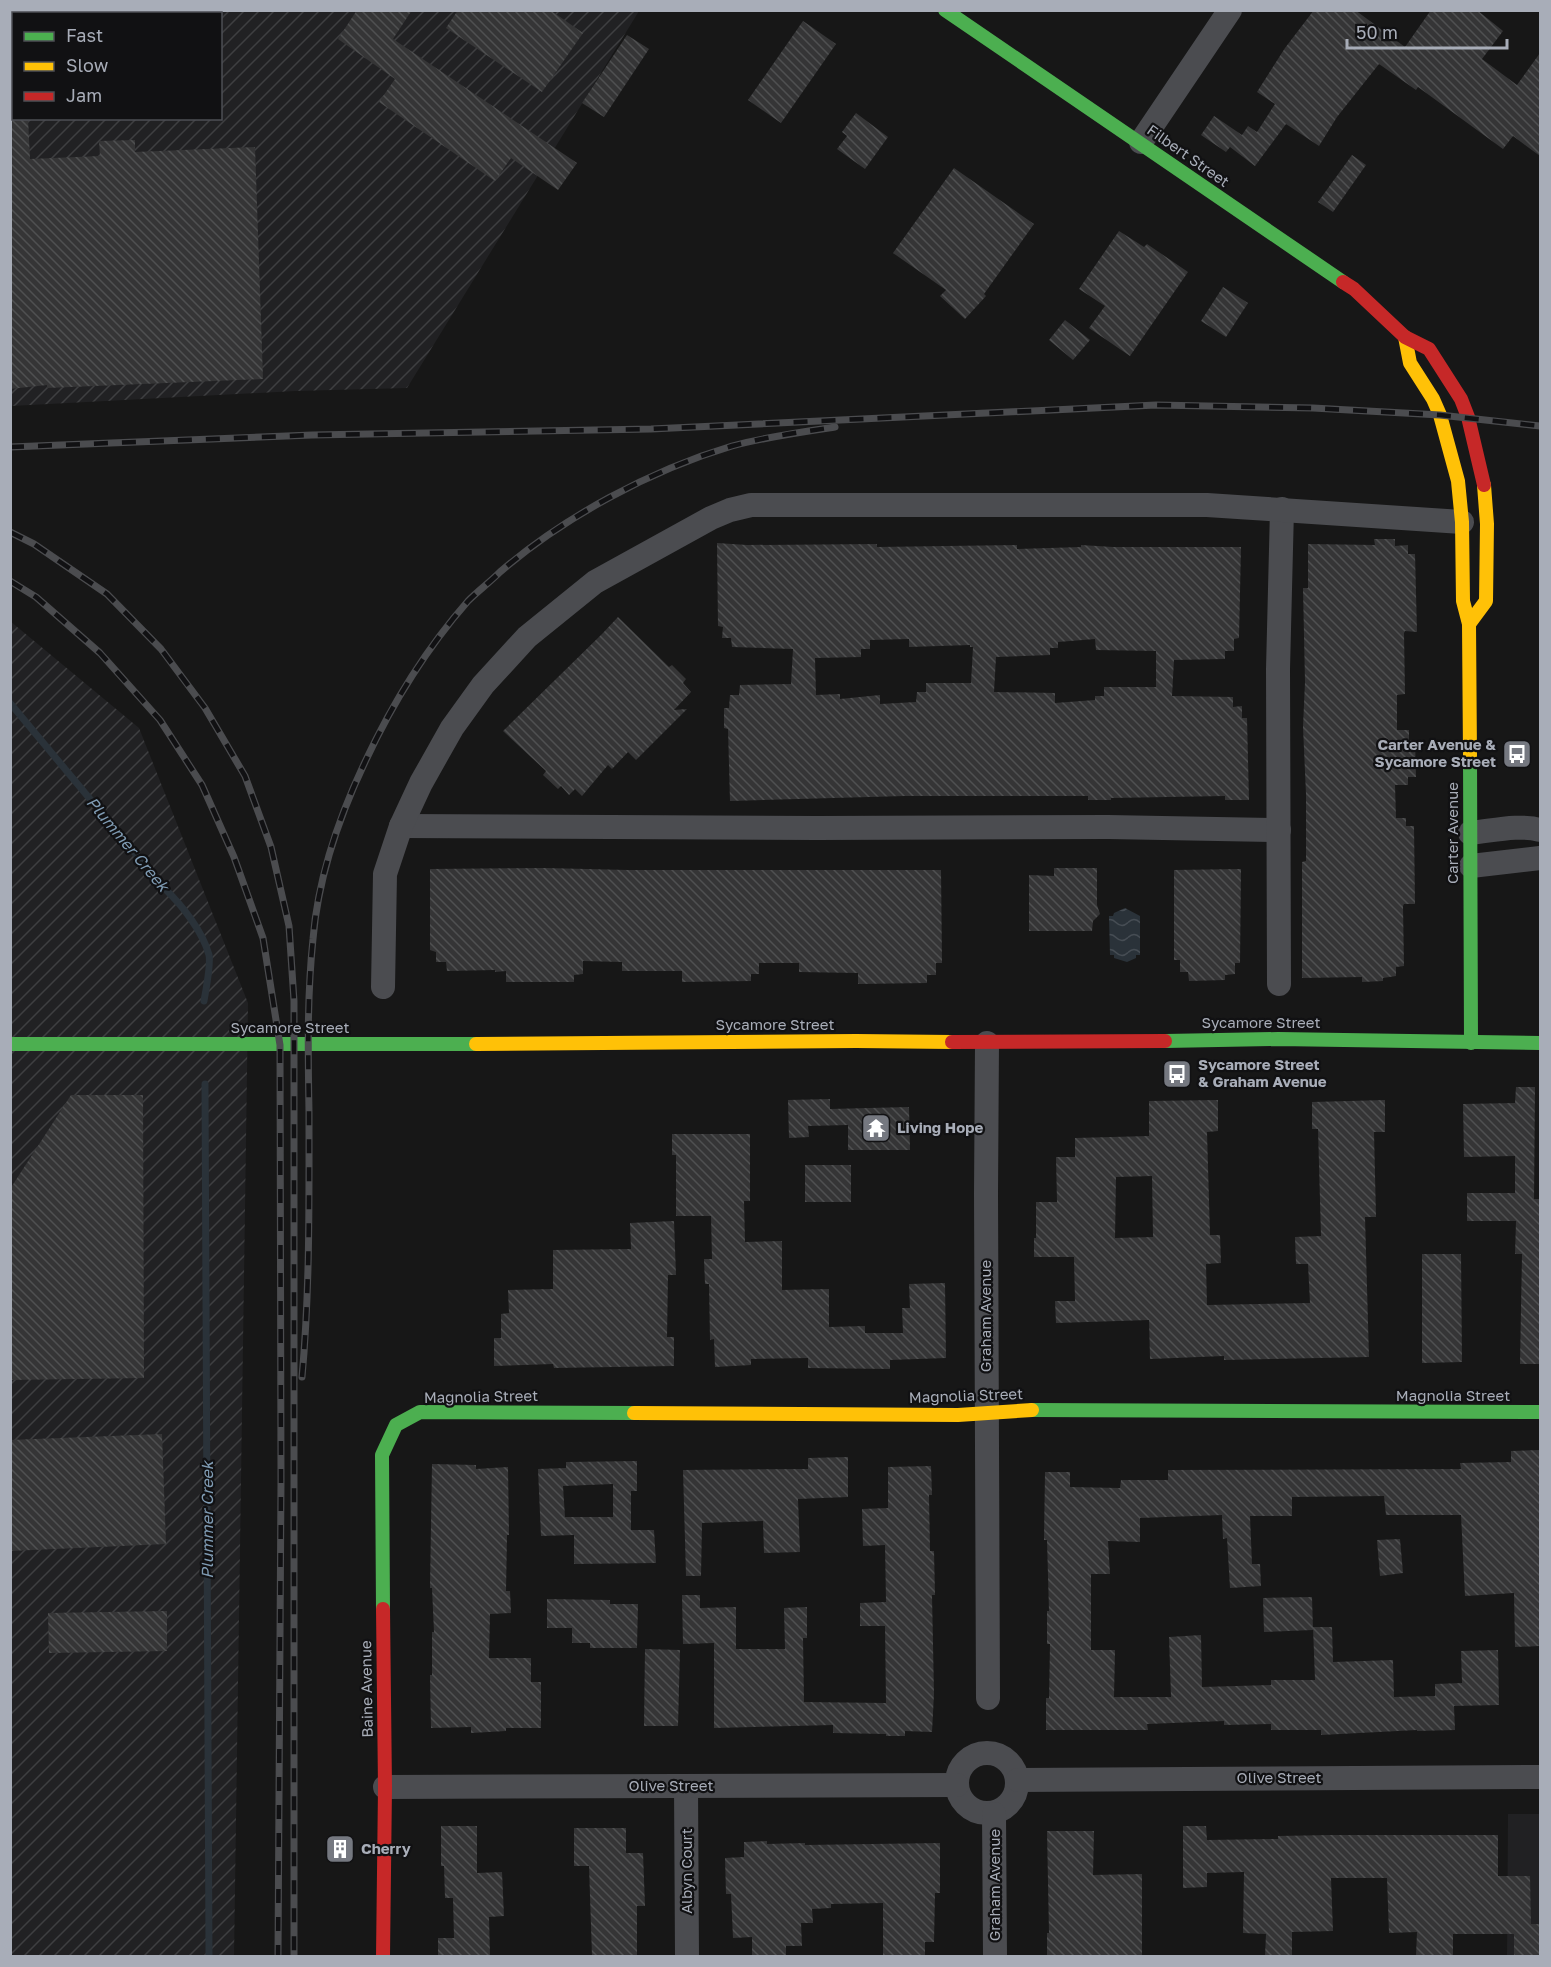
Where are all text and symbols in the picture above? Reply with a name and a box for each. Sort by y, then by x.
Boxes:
legend [12,12,222,120]
scale bar [1347,12,1508,50]
text: 50 m [1356,21,1398,43]
text: Fast [66,24,103,46]
text: Slow [66,54,109,76]
text: Jam [66,84,102,106]
street label: Filbert Street [1144,120,1233,190]
place label: Carter Avenue & Sycamore Street [1375,735,1496,770]
bus stop icon: Carter Avenue & Sycamore Street [1501,738,1533,770]
street label: Carter Avenue [1443,782,1461,884]
water label: Plummer Creek [83,792,175,897]
street label: Sycamore Street [1201,1013,1321,1031]
street label: Sycamore Street [715,1015,835,1033]
street label: Sycamore Street [230,1018,350,1036]
place label: Sycamore Street & Graham Avenue [1198,1055,1327,1090]
bus stop icon: Sycamore Street & Graham Avenue [1161,1058,1193,1090]
temple icon: Living Hope [860,1112,892,1144]
place label: Living Hope [897,1118,983,1136]
street label: Graham Avenue [976,1259,994,1372]
street label: Magnolia Street [909,1384,1023,1406]
street label: Magnolia Street [424,1386,538,1406]
street label: Magnolia Street [1396,1386,1510,1404]
water label: Plummer Creek [197,1459,217,1579]
street label: Baine Avenue [356,1640,376,1738]
street label: Olive Street [1237,1768,1321,1786]
street label: Olive Street [629,1776,713,1794]
street label: Albyn Court [677,1828,695,1914]
street label: Graham Avenue [985,1828,1003,1941]
building icon: Cherry [324,1833,356,1865]
place label: Cherry [361,1839,411,1857]

